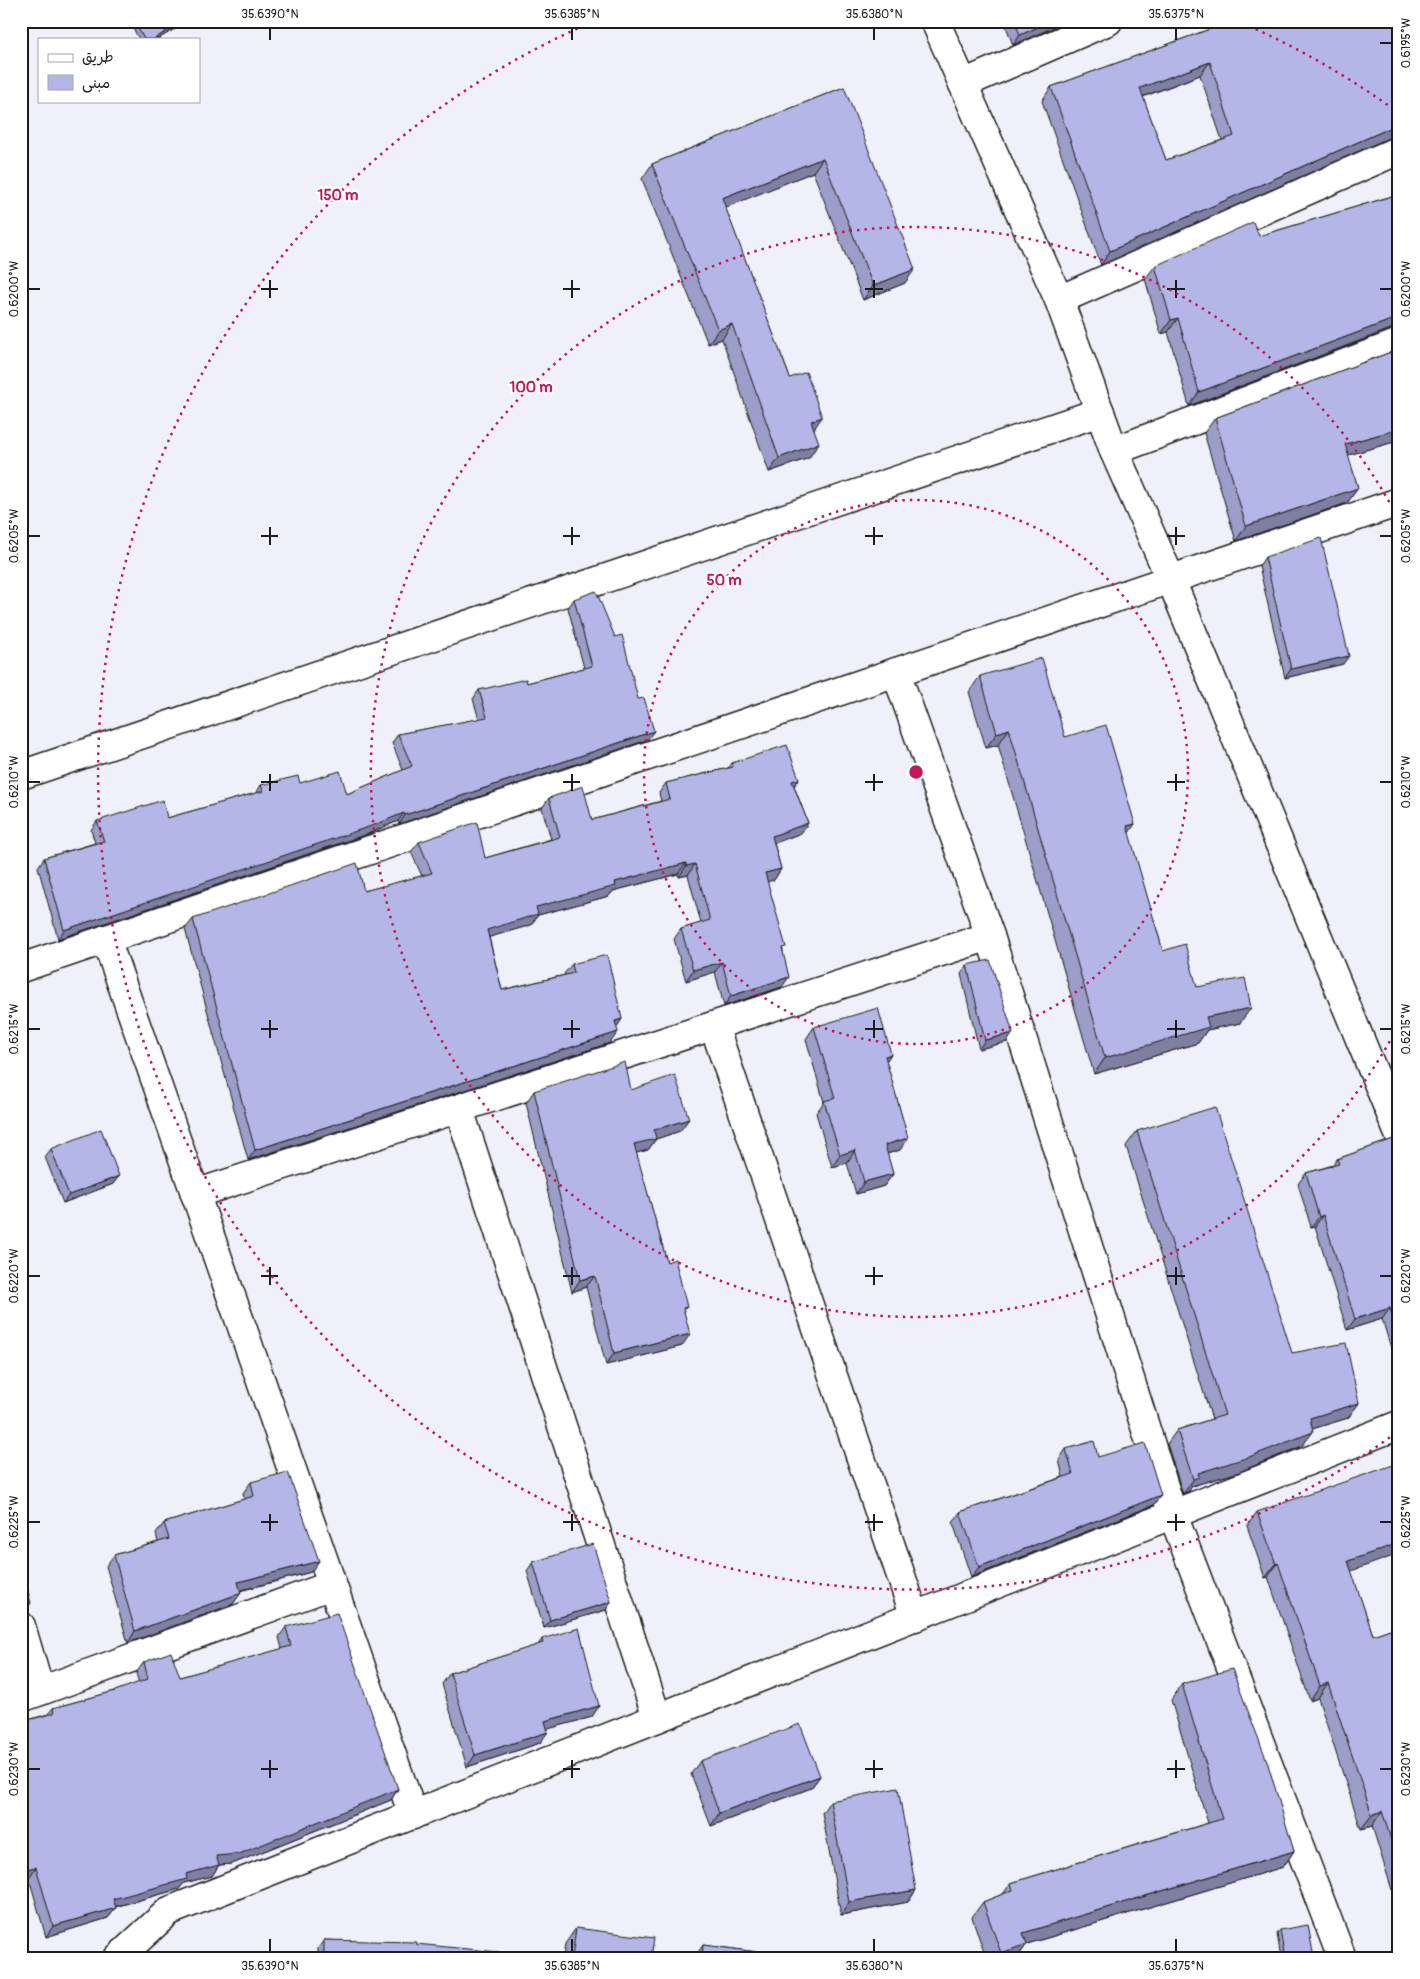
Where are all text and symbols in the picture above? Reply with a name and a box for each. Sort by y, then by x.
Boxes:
text: 35.6390°N [241,7,299,22]
text: 35.6385°N [544,7,600,22]
text: 35.6380°N [845,7,903,22]
text: 35.6375°N [1148,7,1204,22]
text: 0.6195°W [1399,18,1414,68]
legend [38,38,200,102]
text: طريق [82,48,114,67]
text: مبنى [82,74,110,93]
text: 150 m [318,186,358,205]
text: 0.6200°W [7,261,22,317]
text: 0.6200°W [1399,261,1414,317]
text: 100 m [510,378,552,397]
text: 0.6205°W [7,509,22,563]
text: 0.6205°W [1399,509,1414,563]
text: 50 m [707,571,741,590]
text: 0.6210°W [7,756,22,808]
text: 0.6210°W [1399,756,1414,808]
centre of rings [907,763,925,781]
text: 0.6215°W [7,1003,22,1055]
text: 0.6215°W [1399,1003,1414,1055]
text: 0.6220°W [7,1249,22,1303]
text: 0.6220°W [1399,1249,1414,1303]
text: 0.6225°W [7,1495,22,1549]
text: 0.6225°W [1399,1495,1414,1549]
text: 0.6230°W [7,1742,22,1796]
text: 0.6230°W [1399,1742,1414,1796]
text: 35.6390°N [241,1959,299,1974]
text: 35.6385°N [544,1959,600,1974]
text: 35.6380°N [845,1959,903,1974]
text: 35.6375°N [1148,1959,1204,1974]

